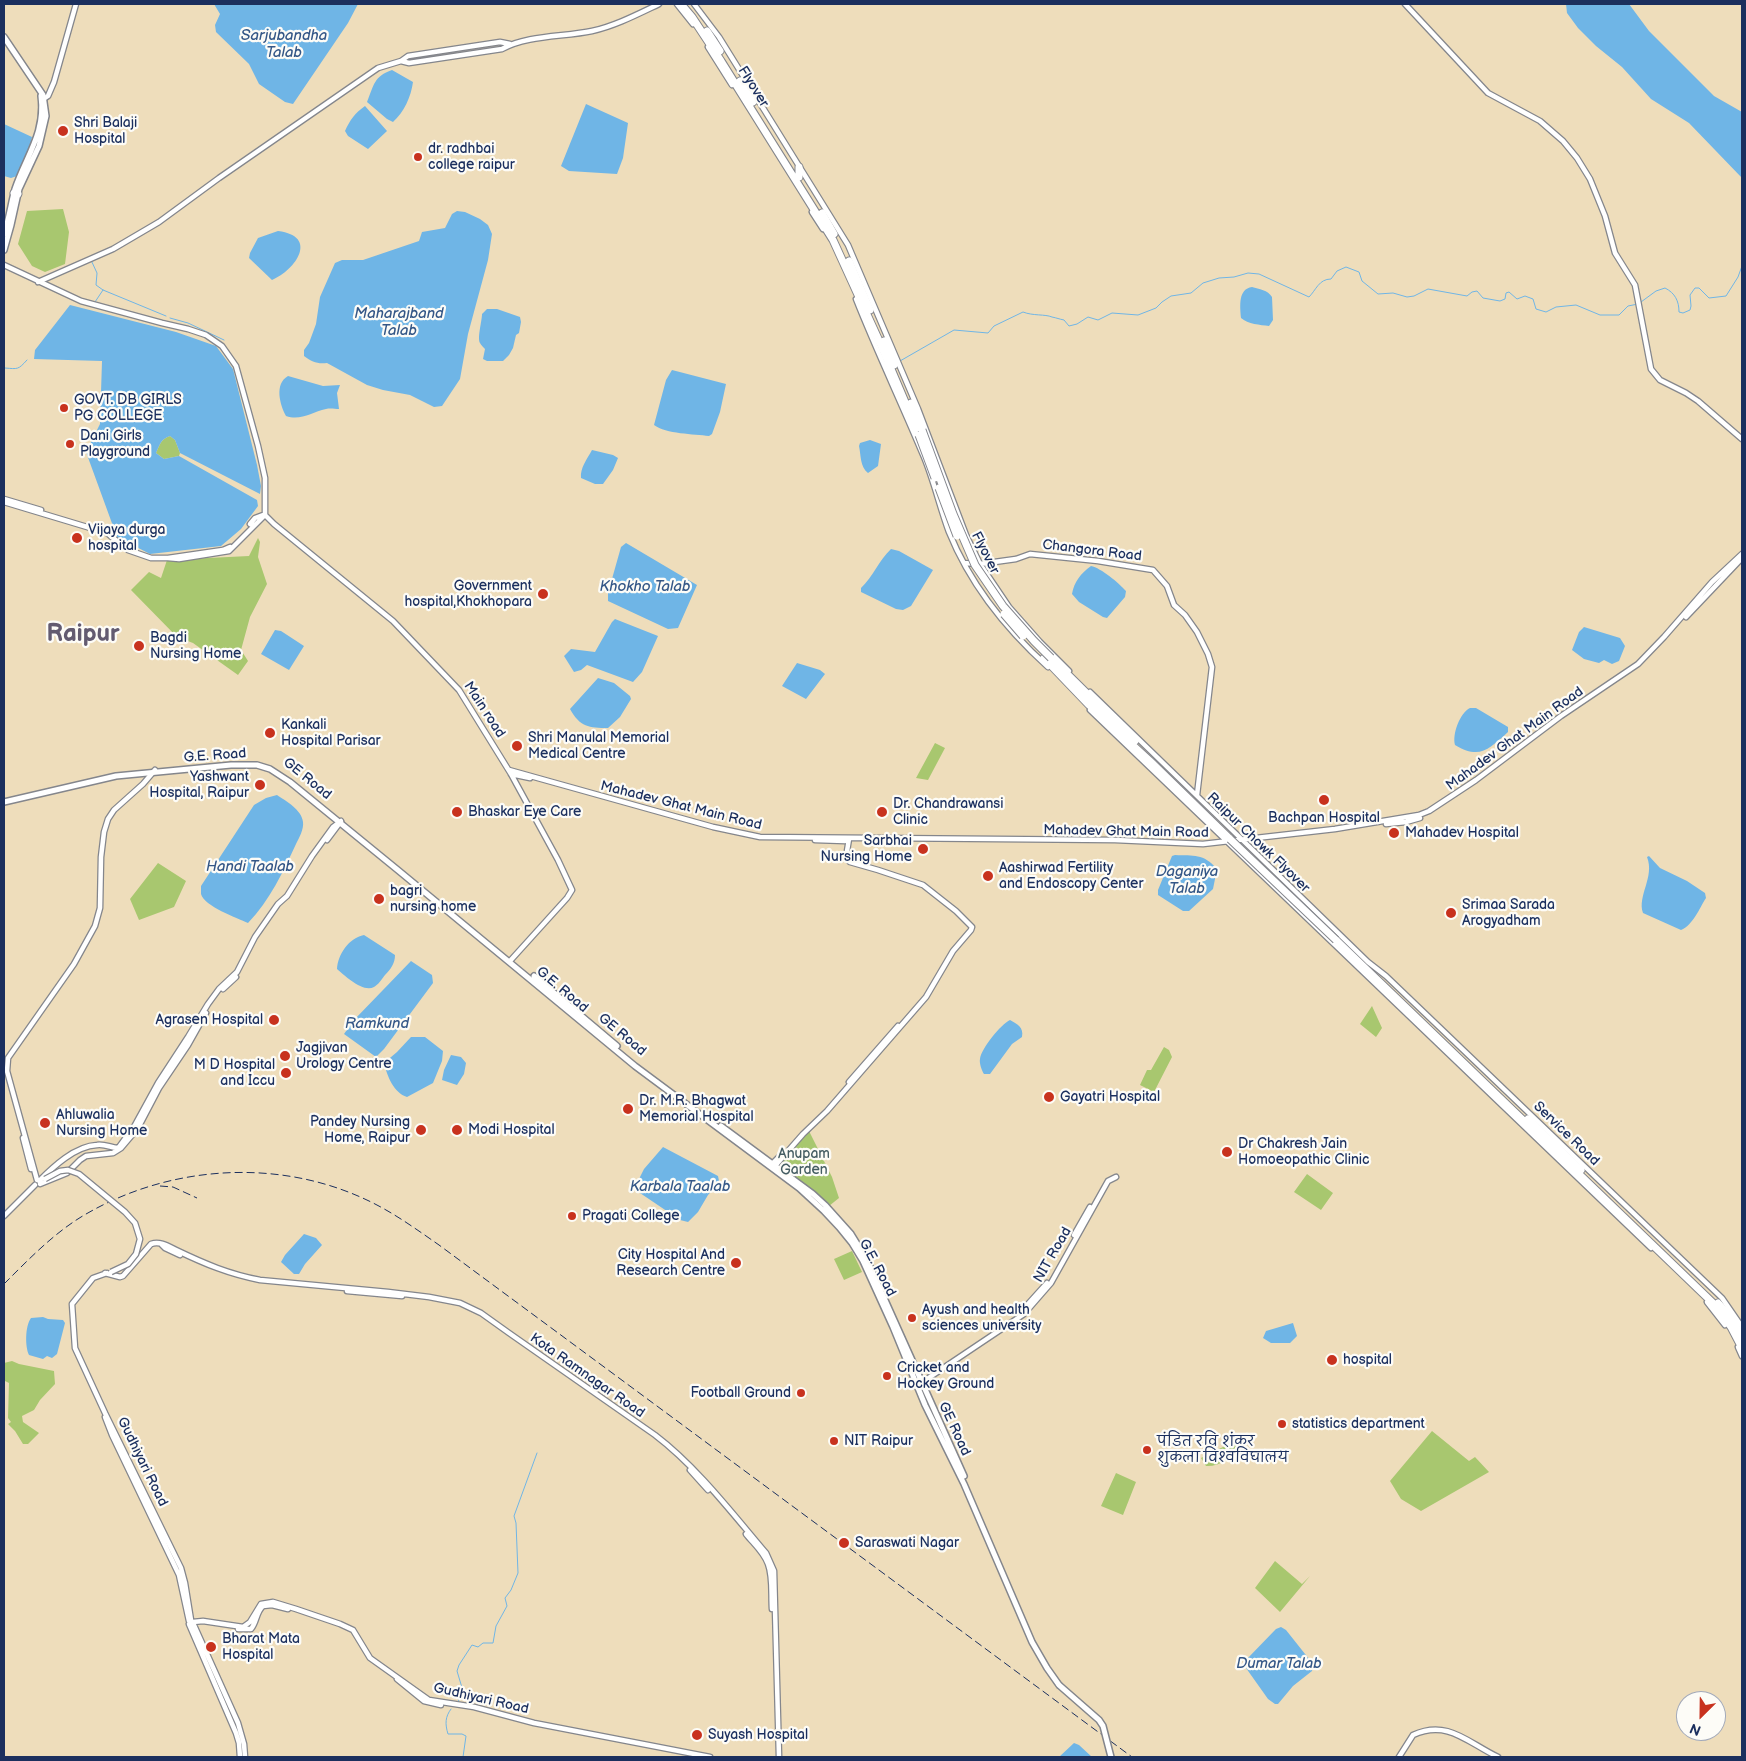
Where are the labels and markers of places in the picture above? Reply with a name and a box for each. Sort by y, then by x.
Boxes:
place label: Shri Balaji Hospital [74,115,137,148]
marker: Shri Balaji Hospital [56,124,70,138]
place label: dr. radhbai college raipur [428,141,515,174]
marker: dr. radhbai college raipur [412,151,424,163]
place label: GOVT. DB GIRLS PG COLLEGE [74,392,182,424]
marker: GOVT. DB GIRLS PG COLLEGE [58,402,70,414]
place label: Dani Girls Playground [80,428,150,461]
marker: Dani Girls Playground [64,438,76,450]
place label: Vijaya durga hospital [88,522,165,554]
marker: Vijaya durga hospital [70,531,84,545]
place label: Government hospital,Khokhopara [404,578,532,610]
marker: Government hospital,Khokhopara [536,587,550,601]
place label: Bagdi Nursing Home [150,630,241,662]
marker: Bagdi Nursing Home [132,639,146,653]
place label: Kankali Hospital Parisar [281,717,381,750]
marker: Kankali Hospital Parisar [263,726,277,740]
place label: Shri Manulal Memorial Medical Centre [528,730,669,762]
marker: Shri Manulal Memorial Medical Centre [510,739,524,753]
place label: Yashwant Hospital, Raipur [149,769,249,802]
marker: Yashwant Hospital, Raipur [253,778,267,792]
marker: Bachpan Hospital [1317,793,1331,807]
place label: Dr. Chandrawansi Clinic [893,796,1004,829]
place label: Bhaskar Eye Care [468,804,581,820]
marker: Bhaskar Eye Care [450,805,464,819]
marker: Dr. Chandrawansi Clinic [875,805,889,819]
place label: Bachpan Hospital [1268,810,1380,826]
place label: Mahadev Hospital [1405,825,1519,841]
marker: Mahadev Hospital [1387,826,1401,840]
place label: Sarbhai Nursing Home [821,833,912,866]
marker: Sarbhai Nursing Home [916,842,930,856]
place label: Aashirwad Fertility and Endoscopy Center [999,860,1143,892]
marker: Aashirwad Fertility and Endoscopy Center [981,869,995,883]
place label: bagri nursing home [390,883,476,916]
marker: bagri nursing home [372,892,386,906]
place label: Srimaa Sarada Arogyadham [1462,897,1555,930]
marker: Srimaa Sarada Arogyadham [1444,906,1458,920]
place label: Agrasen Hospital [156,1012,263,1028]
marker: Agrasen Hospital [267,1013,281,1027]
place label: Jagjivan Urology Centre [296,1040,392,1072]
marker: Jagjivan Urology Centre [278,1049,292,1063]
place label: M D Hospital and Iccu [194,1057,275,1090]
marker: M D Hospital and Iccu [279,1066,293,1080]
place label: Gayatri Hospital [1060,1089,1160,1105]
marker: Gayatri Hospital [1042,1090,1056,1104]
place label: Dr. M.R. Bhagwat Memorial Hospital [639,1093,754,1126]
marker: Dr. M.R. Bhagwat Memorial Hospital [621,1102,635,1116]
place label: Ahluwalia Nursing Home [56,1107,147,1140]
place label: Pandey Nursing Home, Raipur [310,1114,410,1146]
marker: Ahluwalia Nursing Home [38,1116,52,1130]
place label: Modi Hospital [468,1122,555,1138]
marker: Pandey Nursing Home, Raipur [414,1123,428,1137]
marker: Modi Hospital [450,1123,464,1137]
place label: Dr Chakresh Jain Homoeopathic Clinic [1238,1136,1370,1168]
marker: Dr Chakresh Jain Homoeopathic Clinic [1220,1145,1234,1159]
place label: Pragati College [582,1208,680,1224]
marker: Pragati College [566,1210,578,1222]
place label: City Hospital And Research Centre [616,1247,725,1280]
marker: City Hospital And Research Centre [729,1256,743,1270]
place label: Ayush and health sciences university [922,1302,1042,1334]
marker: Ayush and health sciences university [906,1312,918,1324]
place label: hospital [1343,1352,1392,1368]
marker: hospital [1325,1353,1339,1367]
place label: Cricket and Hockey Ground [897,1360,994,1392]
marker: Cricket and Hockey Ground [881,1370,893,1382]
place label: Football Ground [690,1385,791,1401]
marker: Football Ground [795,1387,807,1399]
place label: statistics department [1292,1416,1425,1432]
marker: statistics department [1276,1418,1288,1430]
place label: NIT Raipur [844,1433,913,1449]
place label: पंडित रवि शंकर शुकला विश्वविघालय [1157,1434,1288,1466]
marker: NIT Raipur [828,1435,840,1447]
marker: पंडित रवि शंकर शुकला विश्वविघालय [1141,1444,1153,1456]
place label: Saraswati Nagar [855,1535,959,1551]
marker: Saraswati Nagar [837,1536,851,1550]
place label: Bharat Mata Hospital [222,1631,300,1664]
marker: Bharat Mata Hospital [204,1640,218,1654]
place label: Suyash Hospital [708,1727,808,1743]
marker: Suyash Hospital [690,1728,704,1742]

